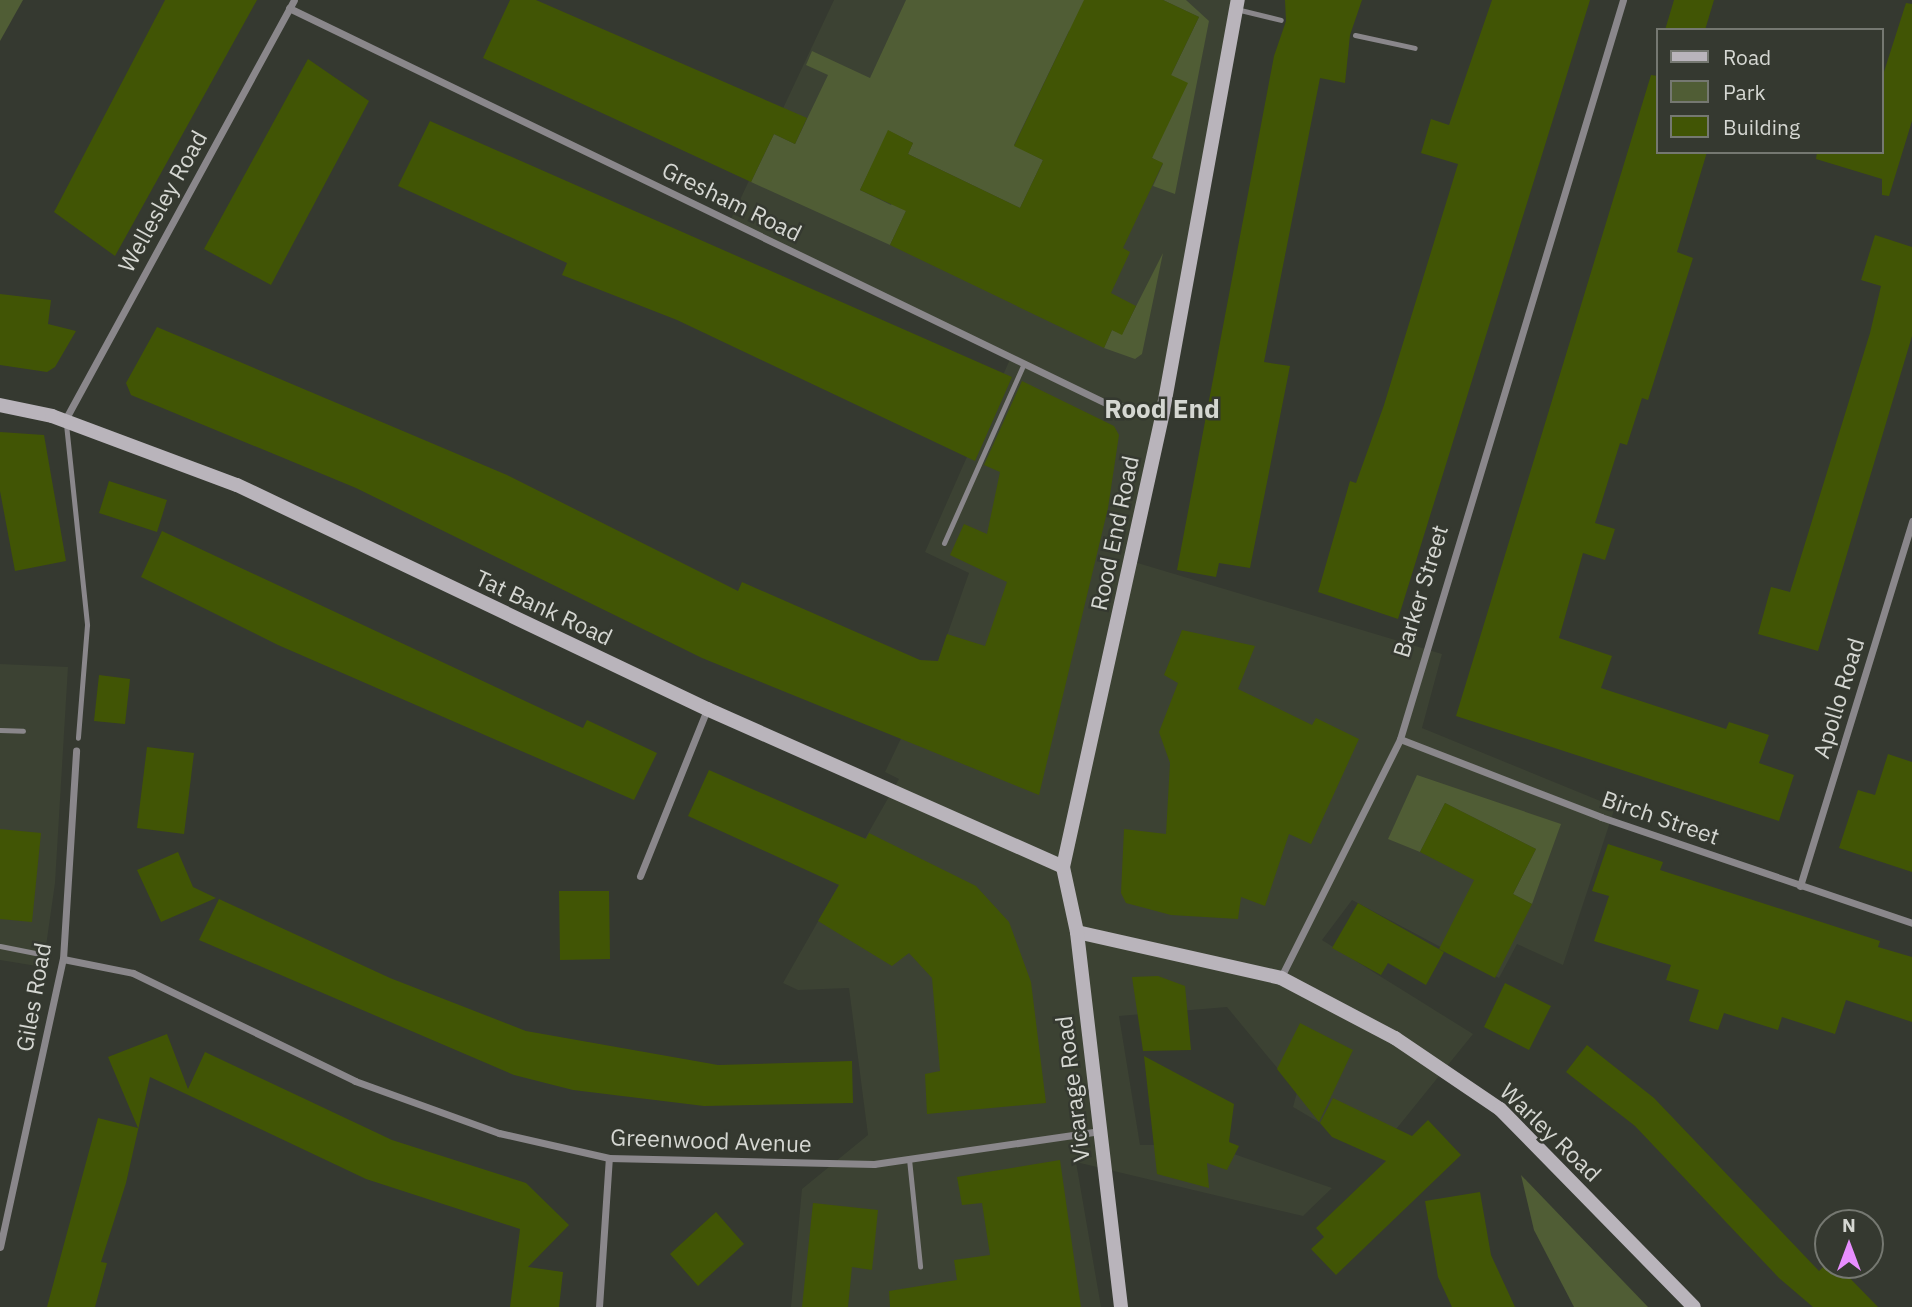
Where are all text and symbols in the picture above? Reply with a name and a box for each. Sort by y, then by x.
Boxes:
legend [1657,28,1884,154]
text: Road [1723,43,1771,71]
text: Park [1723,78,1766,106]
text: Building [1723,113,1800,141]
street label: Wellesley Road [112,125,212,277]
street label: Gresham Road [658,155,806,247]
district label: Rood End [1104,393,1220,425]
street label: Rood End Road [1084,453,1144,613]
street label: Barker Street [1387,521,1453,661]
street label: Tat Bank Road [471,563,617,651]
street label: Apollo Road [1807,634,1869,762]
street label: Birch Street [1599,784,1723,850]
street label: Giles Road [10,940,56,1054]
street label: Vicarage Road [1049,1014,1095,1164]
street label: Warley Road [1495,1077,1607,1187]
street label: Greenwood Avenue [610,1123,812,1157]
north arrow [1814,1209,1884,1279]
text: N [1842,1213,1856,1237]

